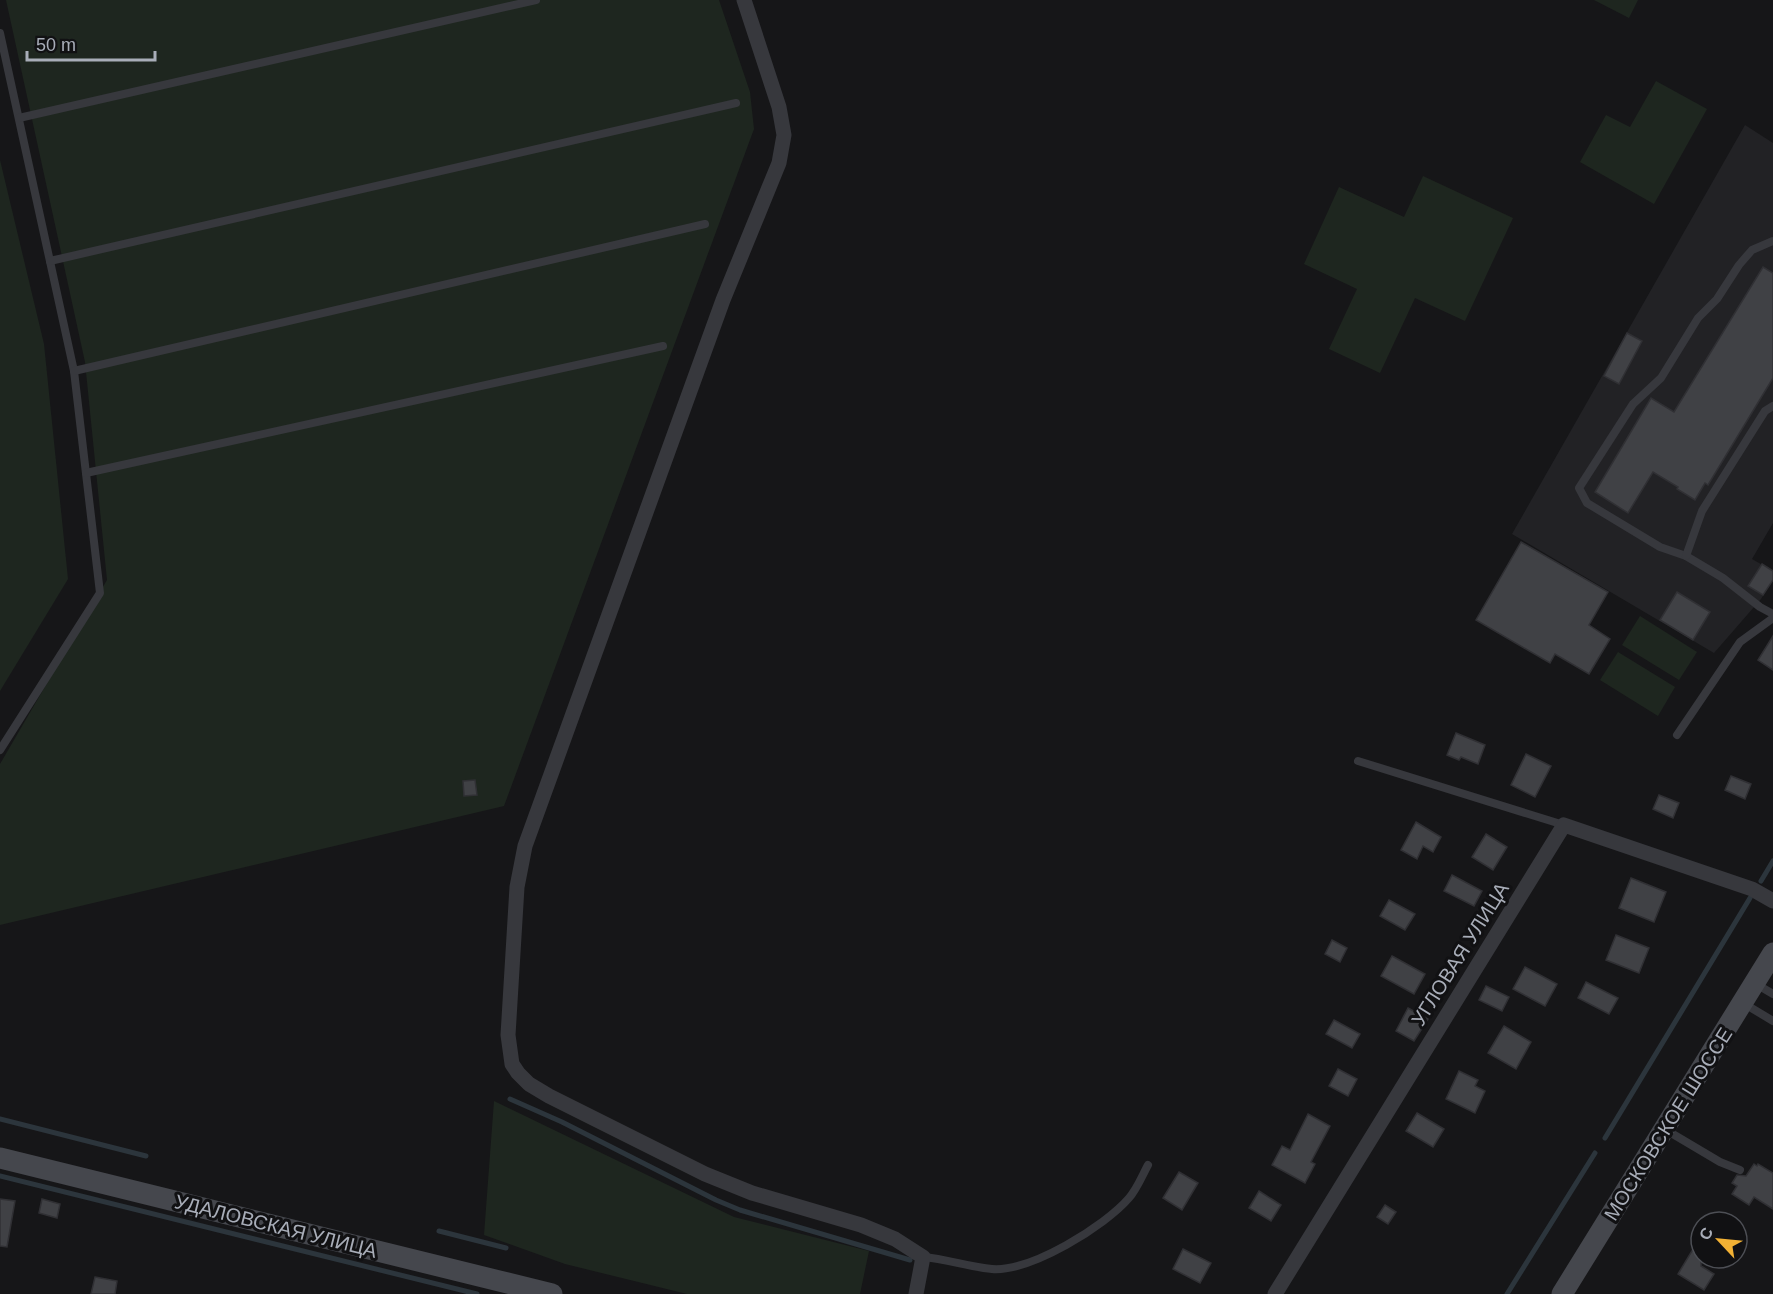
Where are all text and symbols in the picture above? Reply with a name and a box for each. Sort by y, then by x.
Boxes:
scale bar [27,24,154,62]
text: 50 m [36,35,76,55]
street label: УГЛОВАЯ УЛИЦА [1407,878,1513,1030]
street label: МОСКОВСКОЕ ШОССЕ [1600,1024,1736,1224]
street label: УДАЛОВСКАЯ УЛИЦА [173,1190,380,1262]
north arrow [1689,1210,1749,1270]
text: С [1696,1224,1716,1243]

